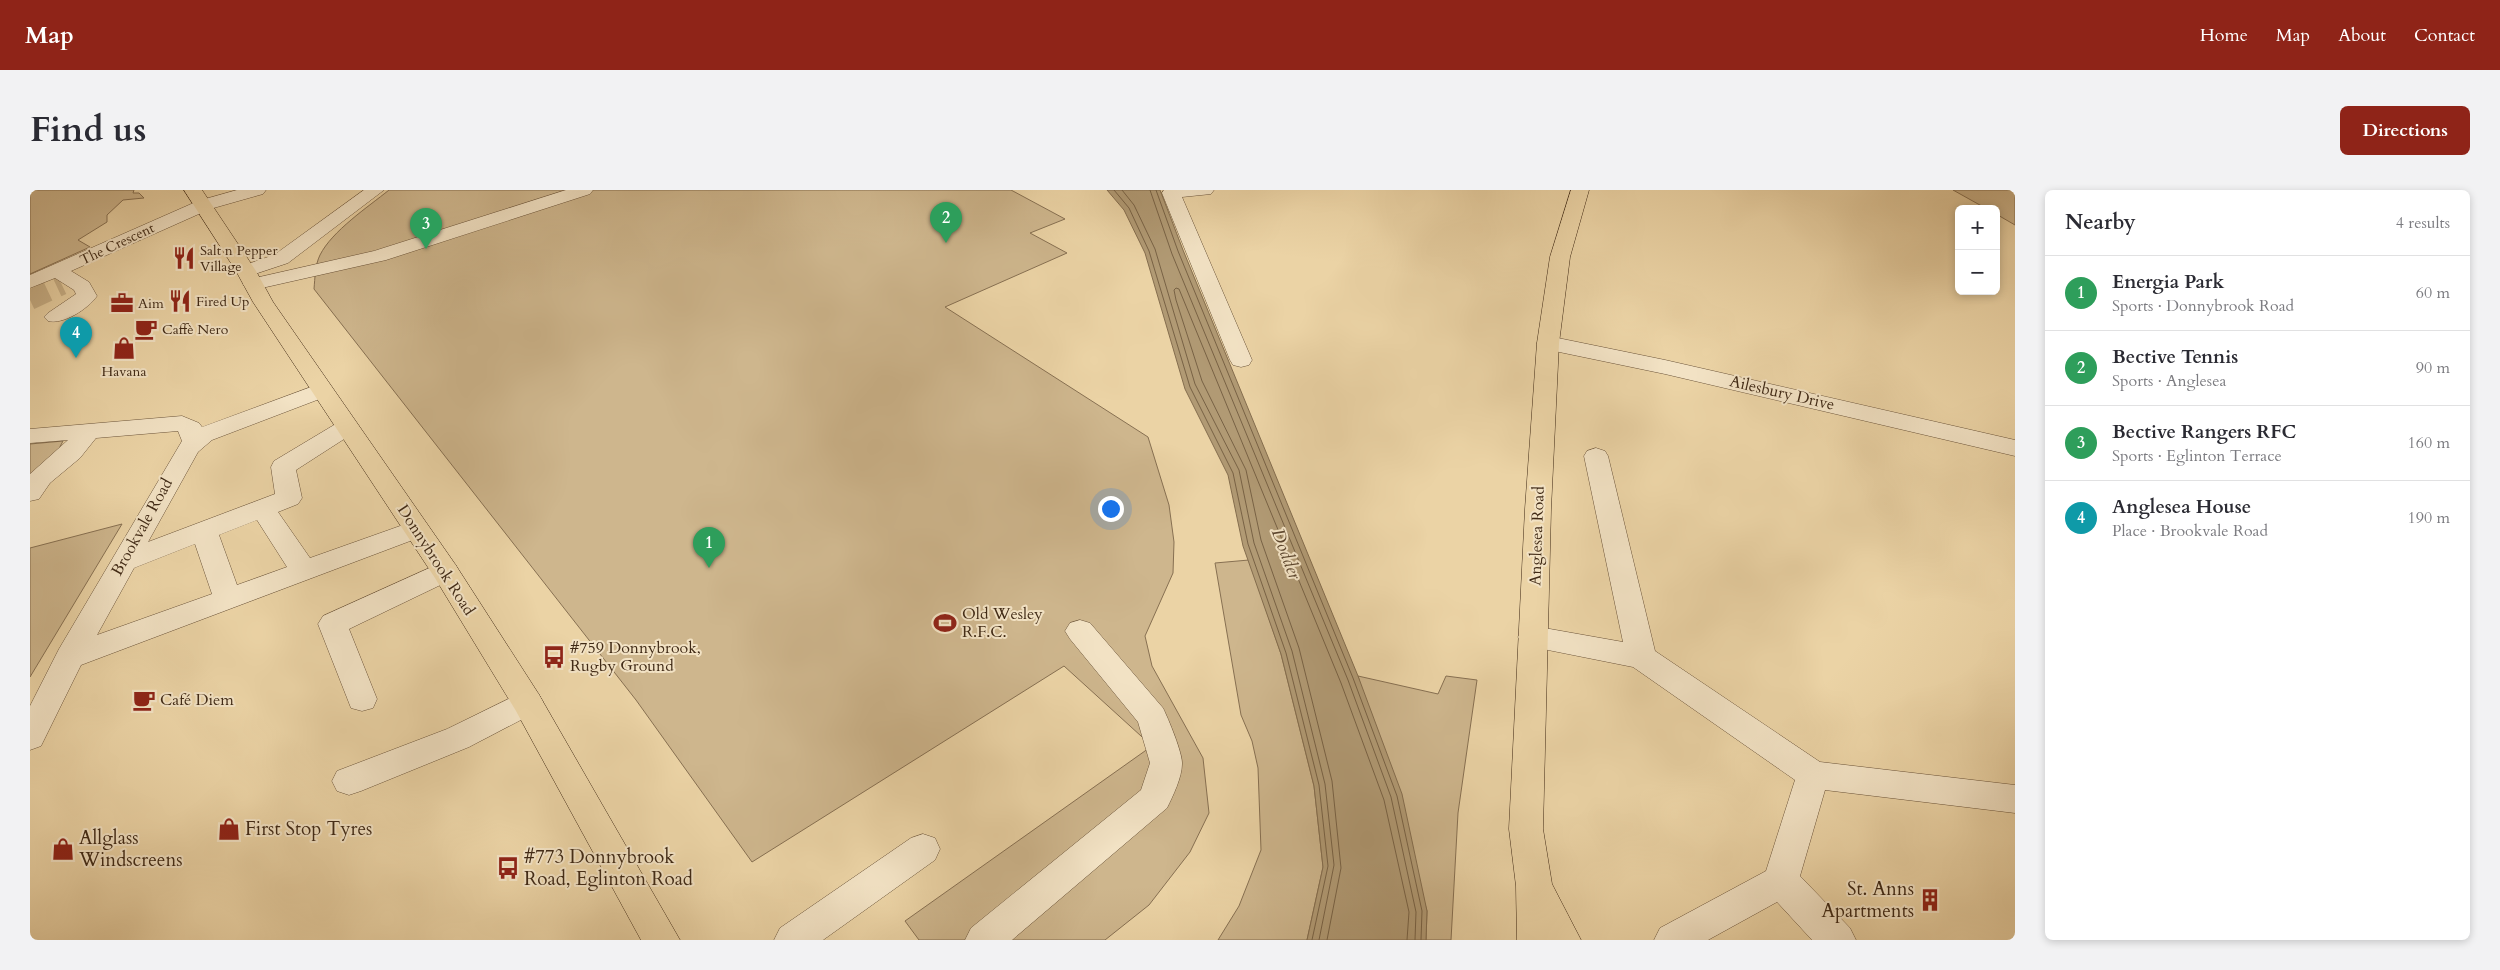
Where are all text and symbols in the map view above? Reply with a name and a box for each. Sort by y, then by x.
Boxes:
text: Map [25,19,74,52]
text: Home [2200,23,2248,48]
text: Map [2276,23,2310,48]
text: About [2338,23,2386,48]
text: Contact [2414,23,2475,48]
text: Find us [30,106,146,154]
button: Directions [2340,106,2470,155]
pin: 2 [930,202,962,243]
map controls [1955,205,2000,295]
button: + [1955,205,2000,250]
pin: 3 [410,208,442,249]
text: Nearby [2065,208,2136,237]
text: 4 results [2396,212,2450,234]
street label: The Crescent [77,218,158,270]
place label: Salt n Pepper Village [200,241,278,276]
restaurant icon: Salt n Pepper Village [171,245,197,271]
button: − [1955,250,2000,295]
text: Energia Park [2112,269,2224,295]
text: 1 [2077,282,2085,304]
text: 60 m [2416,282,2450,304]
restaurant icon: Fired Up [167,288,193,314]
office icon: Aim [109,290,135,316]
place label: Fired Up [196,292,249,311]
place label: Aim [138,294,164,313]
text: Sports · Donnybrook Road [2112,295,2294,317]
cafe icon: Caffè Nero [133,316,159,342]
pin: 4 [60,317,92,358]
place label: Caffè Nero [162,320,229,339]
shop icon: Havana [111,335,137,361]
text: Bective Tennis [2112,344,2238,370]
text: 2 [2077,357,2085,379]
text: 90 m [2416,357,2450,379]
place label: Havana [102,362,146,381]
street label: Ailesbury Drive [1727,370,1837,416]
text: Sports · Anglesea [2112,370,2226,392]
text: Bective Rangers RFC [2112,419,2296,445]
text: 3 [2077,432,2085,454]
text: 160 m [2408,432,2450,454]
text: Sports · Eglinton Terrace [2112,445,2282,467]
street label: Brookvale Road [106,474,178,580]
street label: Anglesea Road [1524,485,1550,586]
text: Anglesea House [2112,494,2251,520]
your location [1098,496,1124,522]
street label: Donnybrook Road [392,500,480,620]
text: 4 [2077,507,2085,529]
text: 190 m [2408,507,2450,529]
text: Place · Brookvale Road [2112,520,2268,542]
water label: Dodder [1265,525,1308,584]
pin: 1 [693,527,725,568]
place label: Old Wesley R.F.C. [962,603,1043,643]
sports icon: Old Wesley R.F.C. [932,610,958,636]
place label: #759 Donnybrook, Rugby Ground [570,637,701,677]
bus stop icon: #759 Donnybrook, Rugby Ground [541,644,567,670]
cafe icon: Café Diem [131,687,157,713]
place label: Café Diem [160,689,234,711]
shop icon: First Stop Tyres [216,816,242,842]
place label: First Stop Tyres [245,816,372,842]
place label: Allglass Windscreens [78,825,183,873]
shop icon: Allglass Windscreens [50,836,76,862]
place label: #773 Donnybrook Road, Eglinton Road [524,844,693,892]
bus stop icon: #773 Donnybrook Road, Eglinton Road [495,855,521,881]
place label: St. Anns Apartments [1821,876,1914,924]
building icon: St. Anns Apartments [1917,887,1943,913]

